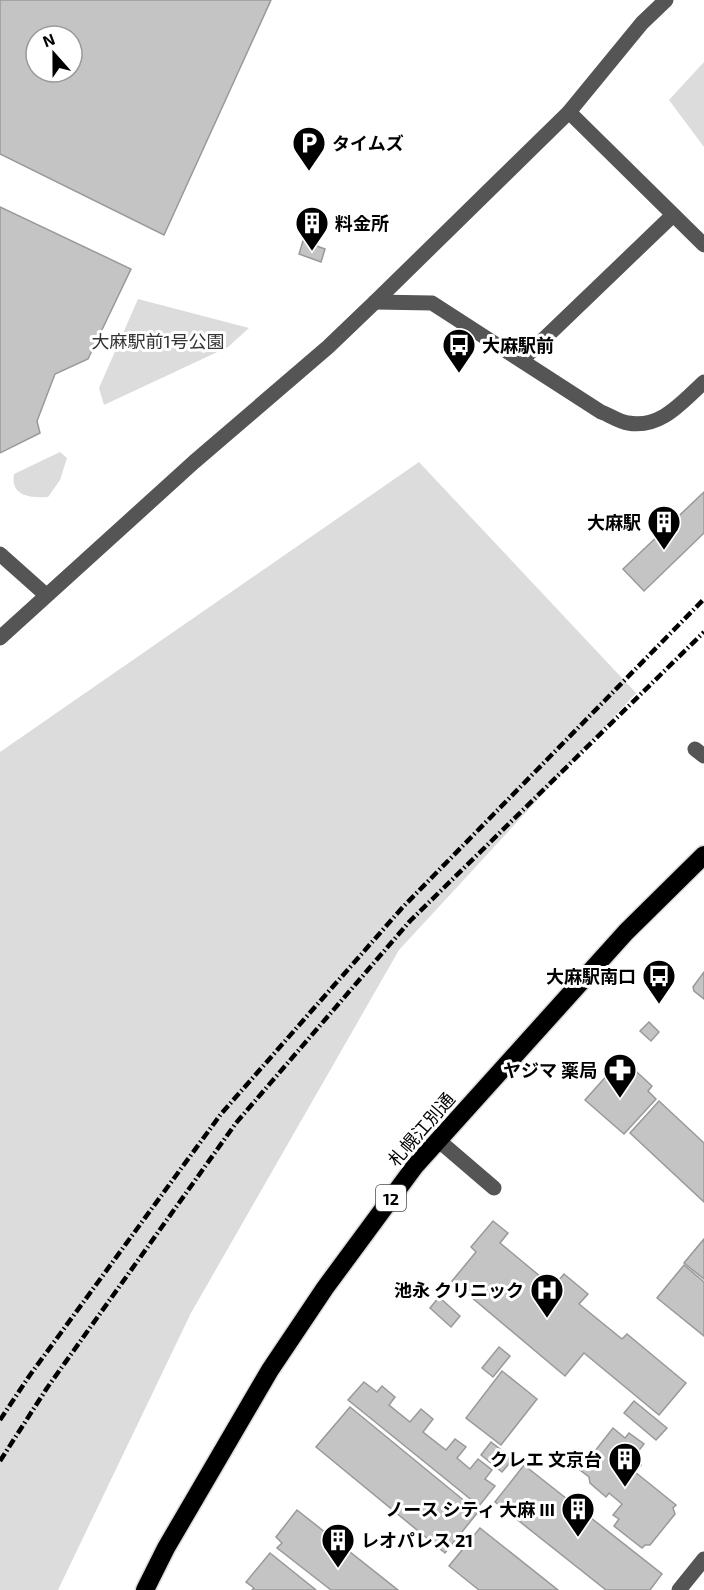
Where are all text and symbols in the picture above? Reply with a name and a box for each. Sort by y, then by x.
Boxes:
north arrow [24,24,84,84]
text: N [40,29,57,50]
parking icon: タイムズ [291,125,327,172]
place label: タイムズ [332,132,404,154]
building icon: 料金所 [294,205,330,252]
place label: 料金所 [335,212,389,234]
bus stop icon: 大麻駅前 [441,327,477,374]
park label: 大麻駅前1号公園 [91,330,225,352]
place label: 大麻駅前 [482,334,554,356]
building icon: 大麻駅 [646,504,682,551]
place label: 大麻駅 [587,511,641,533]
bus stop icon: 大麻駅南口 [641,958,677,1005]
place label: 大麻駅南口 [546,965,636,987]
pharmacy icon: ヤジマ 薬局 [602,1052,638,1099]
place label: ヤジマ 薬局 [503,1059,597,1081]
street label: 札幌江別通 [383,1088,459,1170]
road number: 12 [376,1185,406,1211]
hospital icon: 池永 クリニック [529,1272,565,1319]
place label: 池永 クリニック [394,1279,524,1301]
building icon: クレエ 文京台 [607,1441,643,1488]
place label: クレエ 文京台 [490,1448,602,1470]
building icon: ノース シティ 大麻 III [560,1491,596,1538]
place label: ノース シティ 大麻 III [386,1498,555,1520]
building icon: レオパレス 21 [320,1522,356,1569]
place label: レオパレス 21 [361,1529,473,1551]

